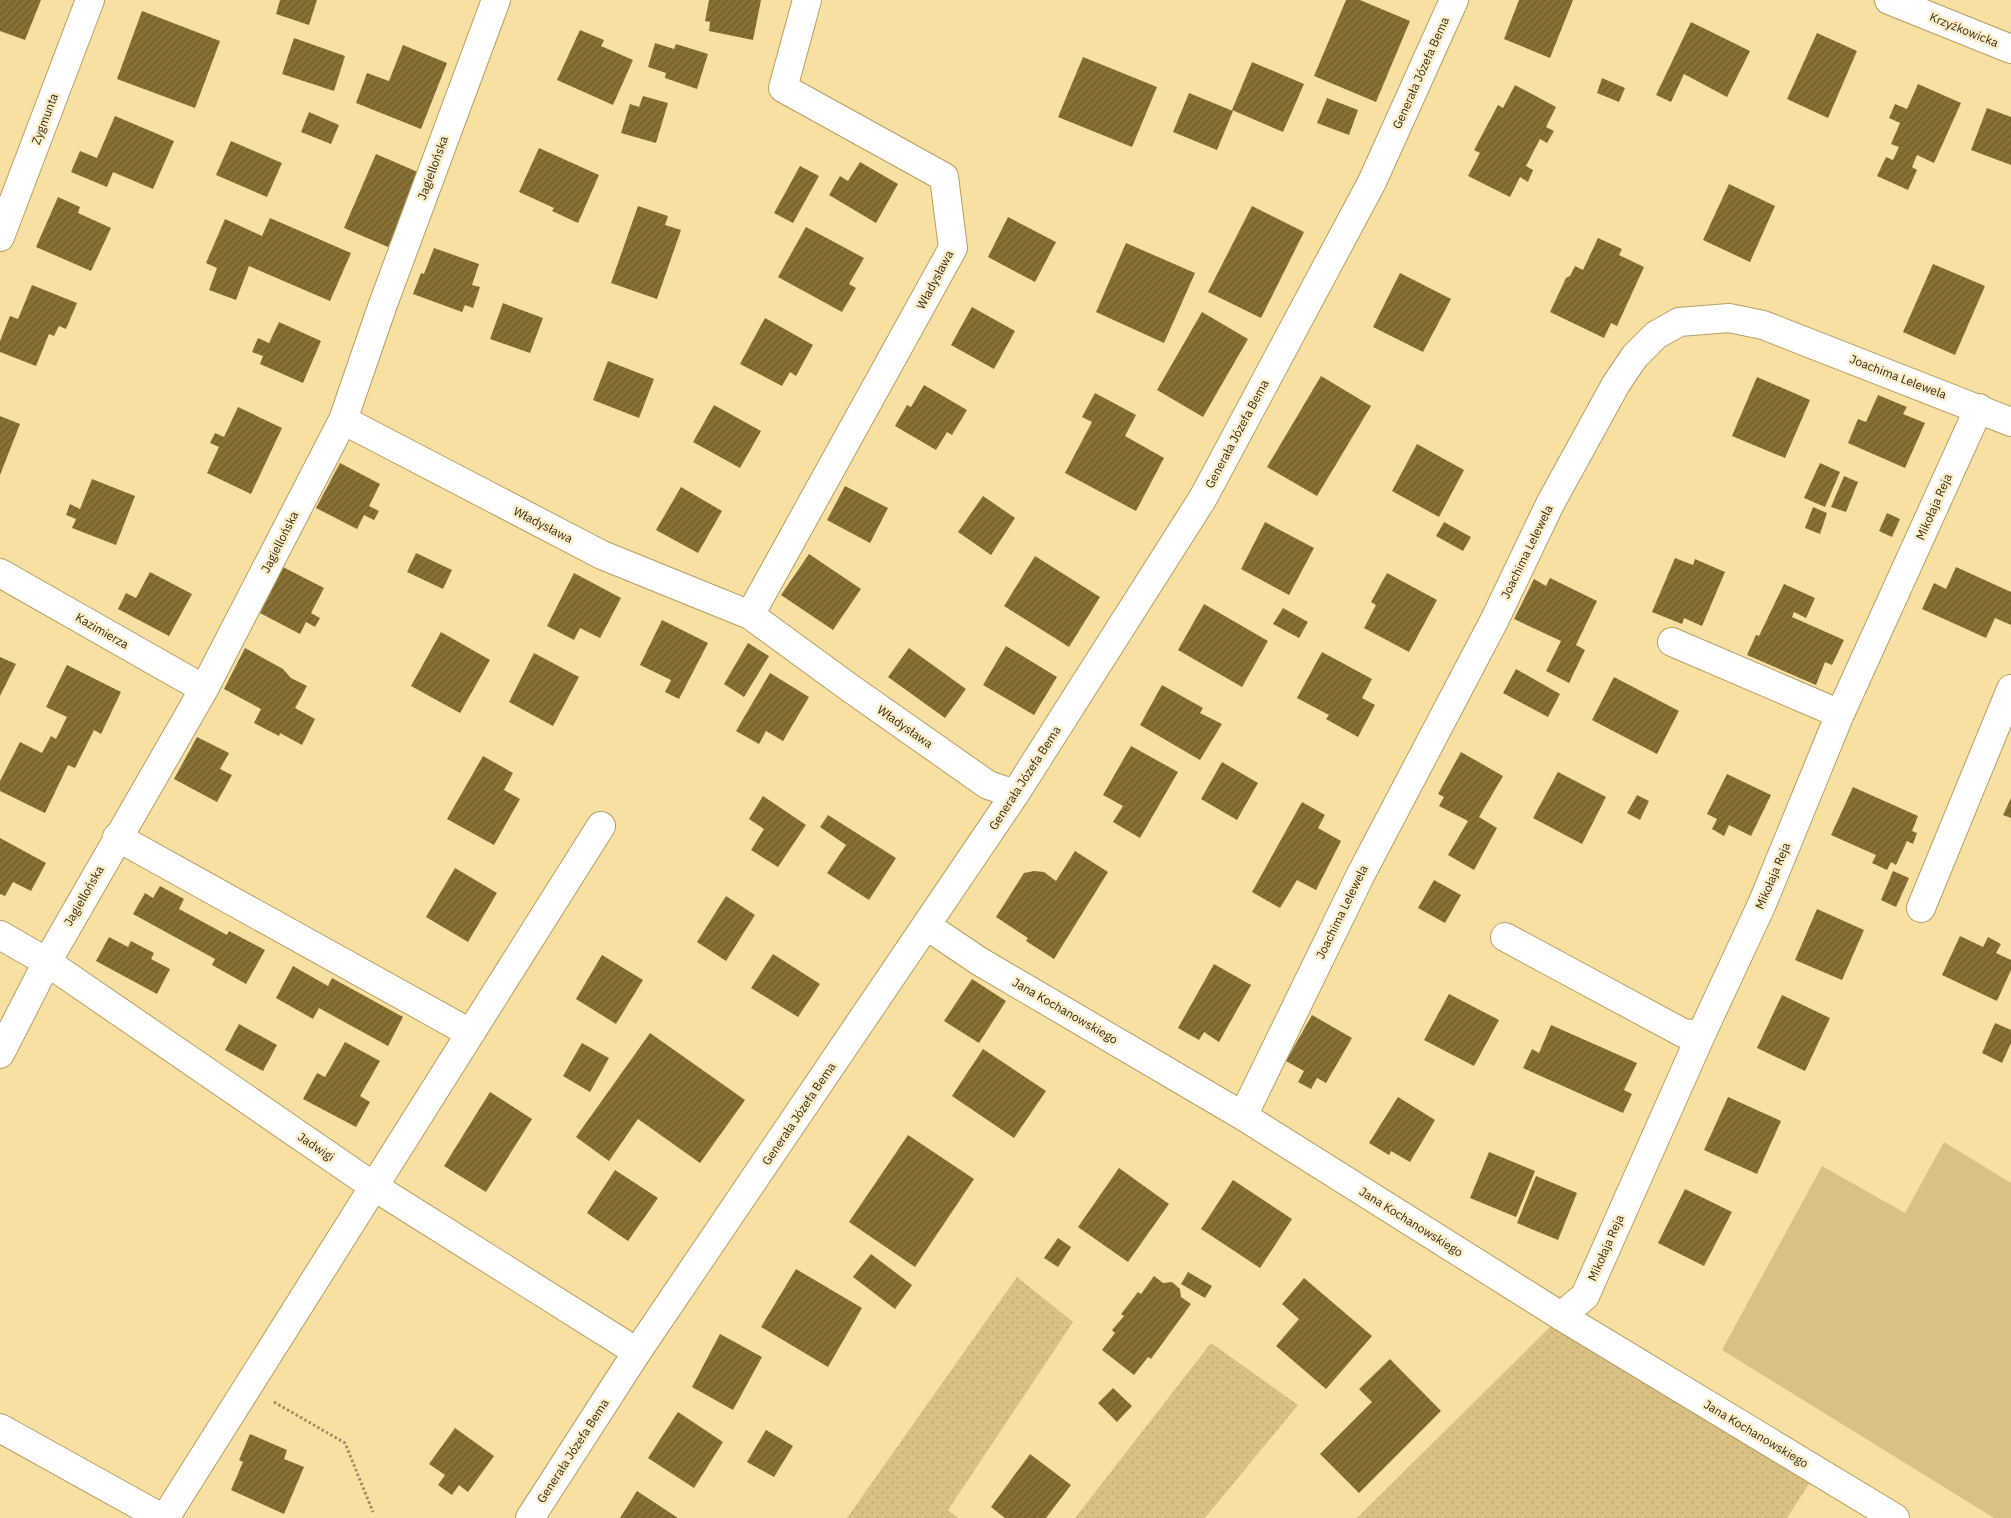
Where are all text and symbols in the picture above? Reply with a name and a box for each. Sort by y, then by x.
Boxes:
street label: Krzyżkowicka [1928,9,2001,50]
street label: Generała Józefa Bema [1389,14,1452,131]
street label: Zygmunta [28,91,61,147]
street label: Jagiellońska [414,133,451,202]
street label: Władysława [913,247,957,312]
street label: Joachima Lelewela [1848,351,1949,402]
street label: Generała Józefa Bema [1202,376,1272,491]
street label: Mikołaja Reja [1912,471,1955,542]
street label: Joachima Lelewela [1497,502,1556,601]
street label: Władysława [511,503,576,546]
street label: Jagiellońska [258,508,302,575]
street label: Kazimierza [73,609,132,652]
street label: Władysława [875,702,936,752]
street label: Generała Józefa Bema [985,722,1064,833]
street label: Mikołaja Reja [1752,840,1794,911]
street label: Jagiellońska [60,862,107,929]
street label: Joachima Lelewela [1312,862,1371,961]
street label: Jana Kochanowskiego [1010,974,1121,1047]
street label: Generała Józefa Bema [759,1059,839,1168]
street label: Jadwigi [295,1129,337,1164]
street label: Jana Kochanowskiego [1357,1184,1466,1260]
street label: Mikołaja Reja [1584,1212,1627,1283]
street label: Generała Józefa Bema [533,1395,612,1506]
street label: Jana Kochanowskiego [1701,1396,1811,1471]

